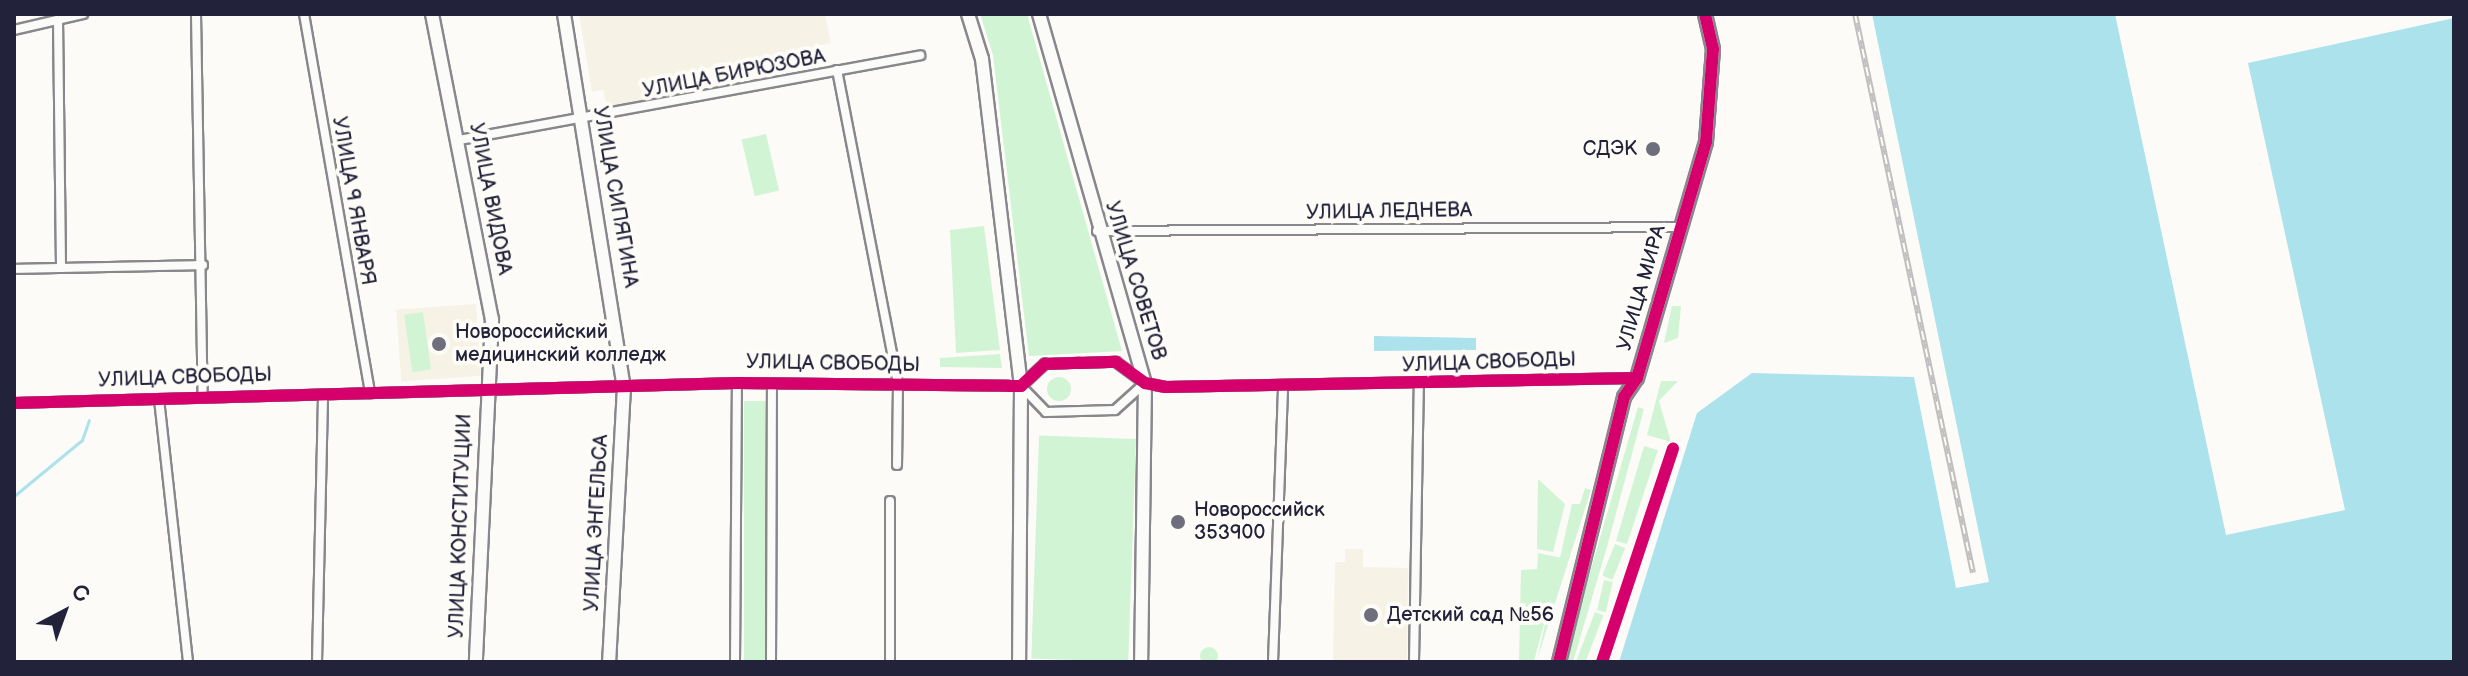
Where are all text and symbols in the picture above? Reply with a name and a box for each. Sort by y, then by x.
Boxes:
street label: УЛИЦА БИРЮЗОВА [641,45,827,103]
street label: УЛИЦА СИПЯГИНА [587,105,643,289]
street label: УЛИЦА 9 ЯНВАРЯ [326,115,380,287]
street label: УЛИЦА ВИДОВА [464,121,516,277]
place label: СДЭК [1583,137,1637,161]
marker: СДЭК [1644,140,1662,158]
street label: УЛИЦА СОВЕТОВ [1099,199,1171,363]
street label: УЛИЦА ЛЕДНЕВА [1306,199,1472,225]
street label: УЛИЦА МИРА [1613,222,1671,354]
place label: Новороссийский медицинский колледж [455,320,666,367]
marker: Новороссийский медицинский колледж [430,335,448,353]
street label: УЛИЦА СВОБОДЫ [1402,348,1576,378]
street label: УЛИЦА СВОБОДЫ [746,350,920,378]
street label: УЛИЦА СВОБОДЫ [98,363,272,393]
street label: УЛИЦА КОНСТИТУЦИИ [445,413,477,639]
street label: УЛИЦА ЭНГЕЛЬСА [580,434,614,612]
place label: Новороссийск 353900 [1194,498,1325,545]
marker: Новороссийск 353900 [1169,513,1187,531]
north arrow [24,572,104,652]
text: С [65,578,95,609]
place label: Детский сад №56 [1387,603,1554,627]
marker: Детский сад №56 [1362,606,1380,624]

